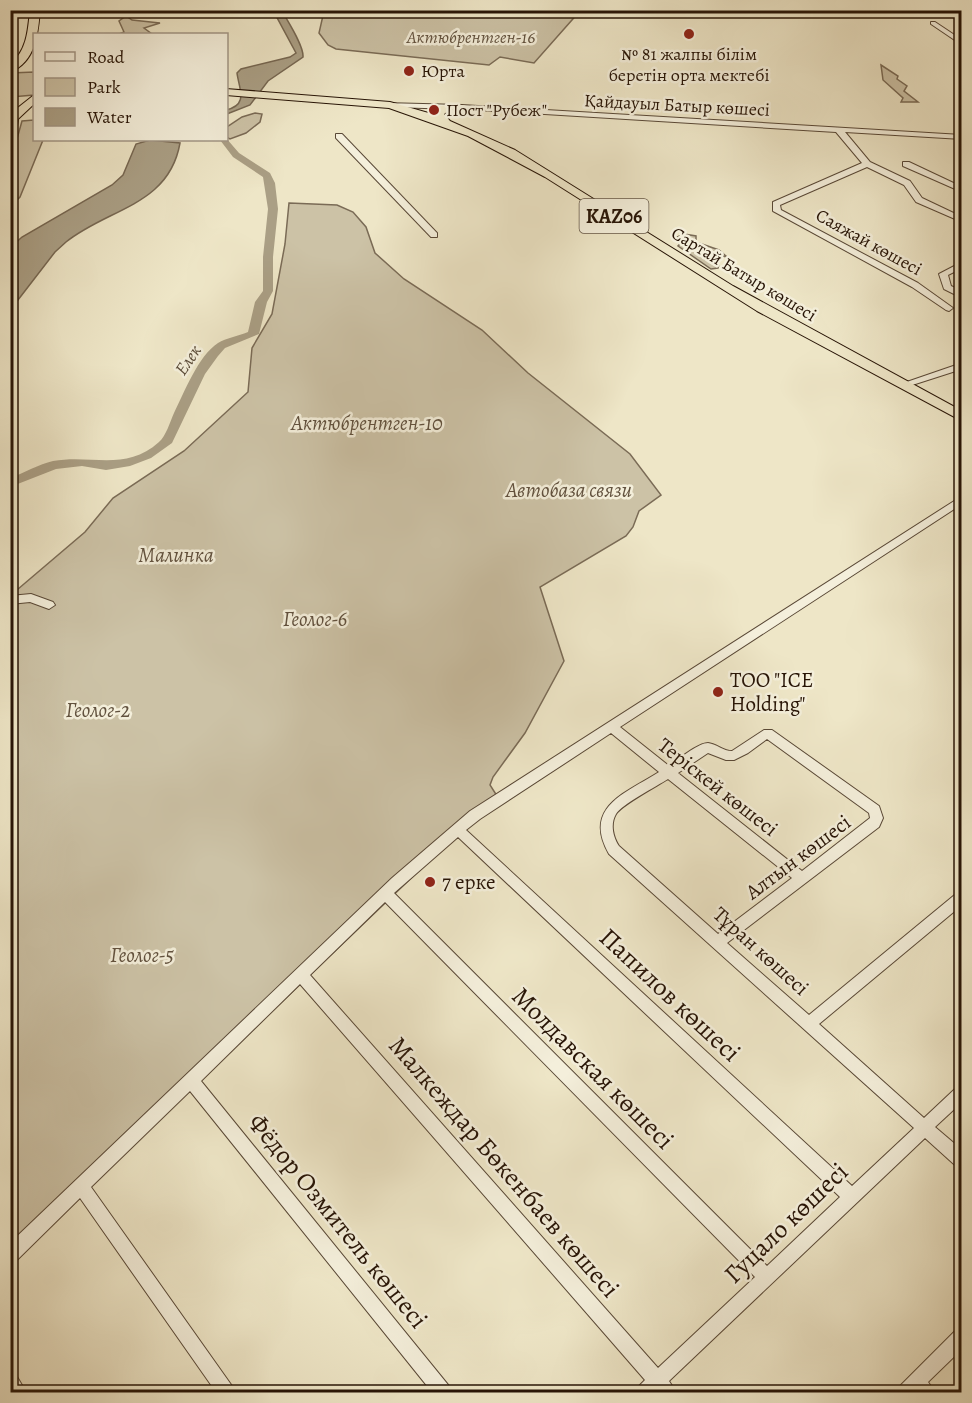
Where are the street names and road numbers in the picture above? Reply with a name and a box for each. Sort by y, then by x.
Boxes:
street label: Қайдауыл Батыр көшесі [584,88,770,122]
road number: KАZ06 [580,199,648,233]
street label: Саяжай көшесі [812,203,926,281]
street label: Сартай Батыр көшесі [667,221,821,327]
street label: Теріскей көшесі [652,731,784,843]
street label: Алтын көшесі [739,808,857,907]
street label: Тұран көшесі [707,900,815,1002]
street label: Папилов көшесі [592,920,748,1070]
street label: Молдавская көшесі [504,979,682,1157]
street label: Малкеждар Бөкенбаев көшесі [381,1029,627,1305]
street label: Фёдор Озмитель көшесі [240,1106,436,1336]
street label: Гуцало көшесі [716,1155,856,1291]

